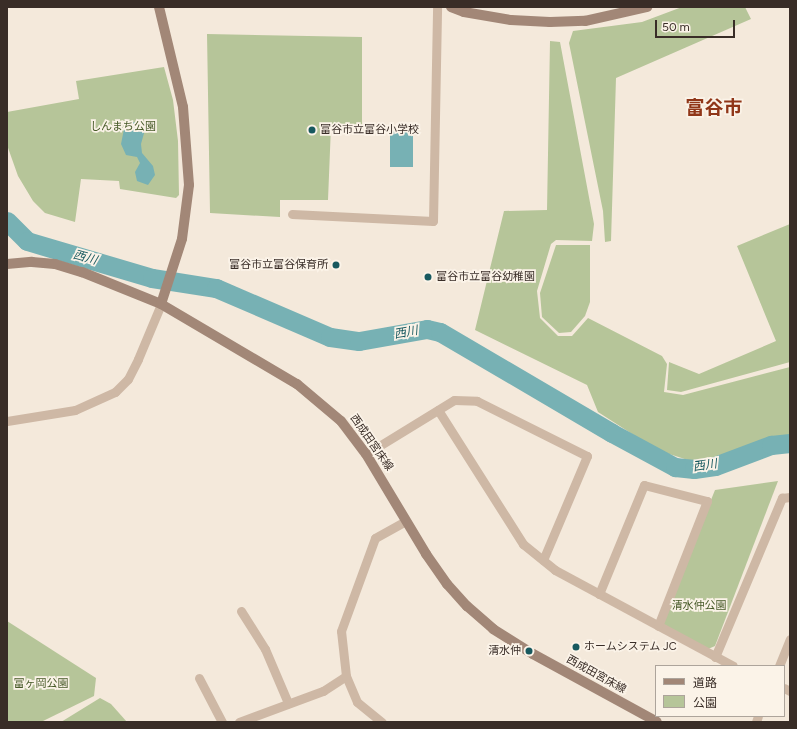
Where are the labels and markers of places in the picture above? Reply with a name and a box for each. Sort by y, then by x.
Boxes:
place label: 富谷市立富谷小学校 [320,123,419,137]
marker: 富谷市立富谷小学校 [307,125,317,135]
place label: 富谷市立富谷保育所 [229,258,328,272]
marker: 富谷市立富谷保育所 [331,260,341,270]
place label: 富谷市立富谷幼稚園 [436,270,535,284]
marker: 富谷市立富谷幼稚園 [423,272,433,282]
place label: ホームシステム JC [584,640,677,654]
marker: ホームシステム JC [571,642,581,652]
place label: 清水仲 [488,644,521,658]
marker: 清水仲 [524,646,534,656]

